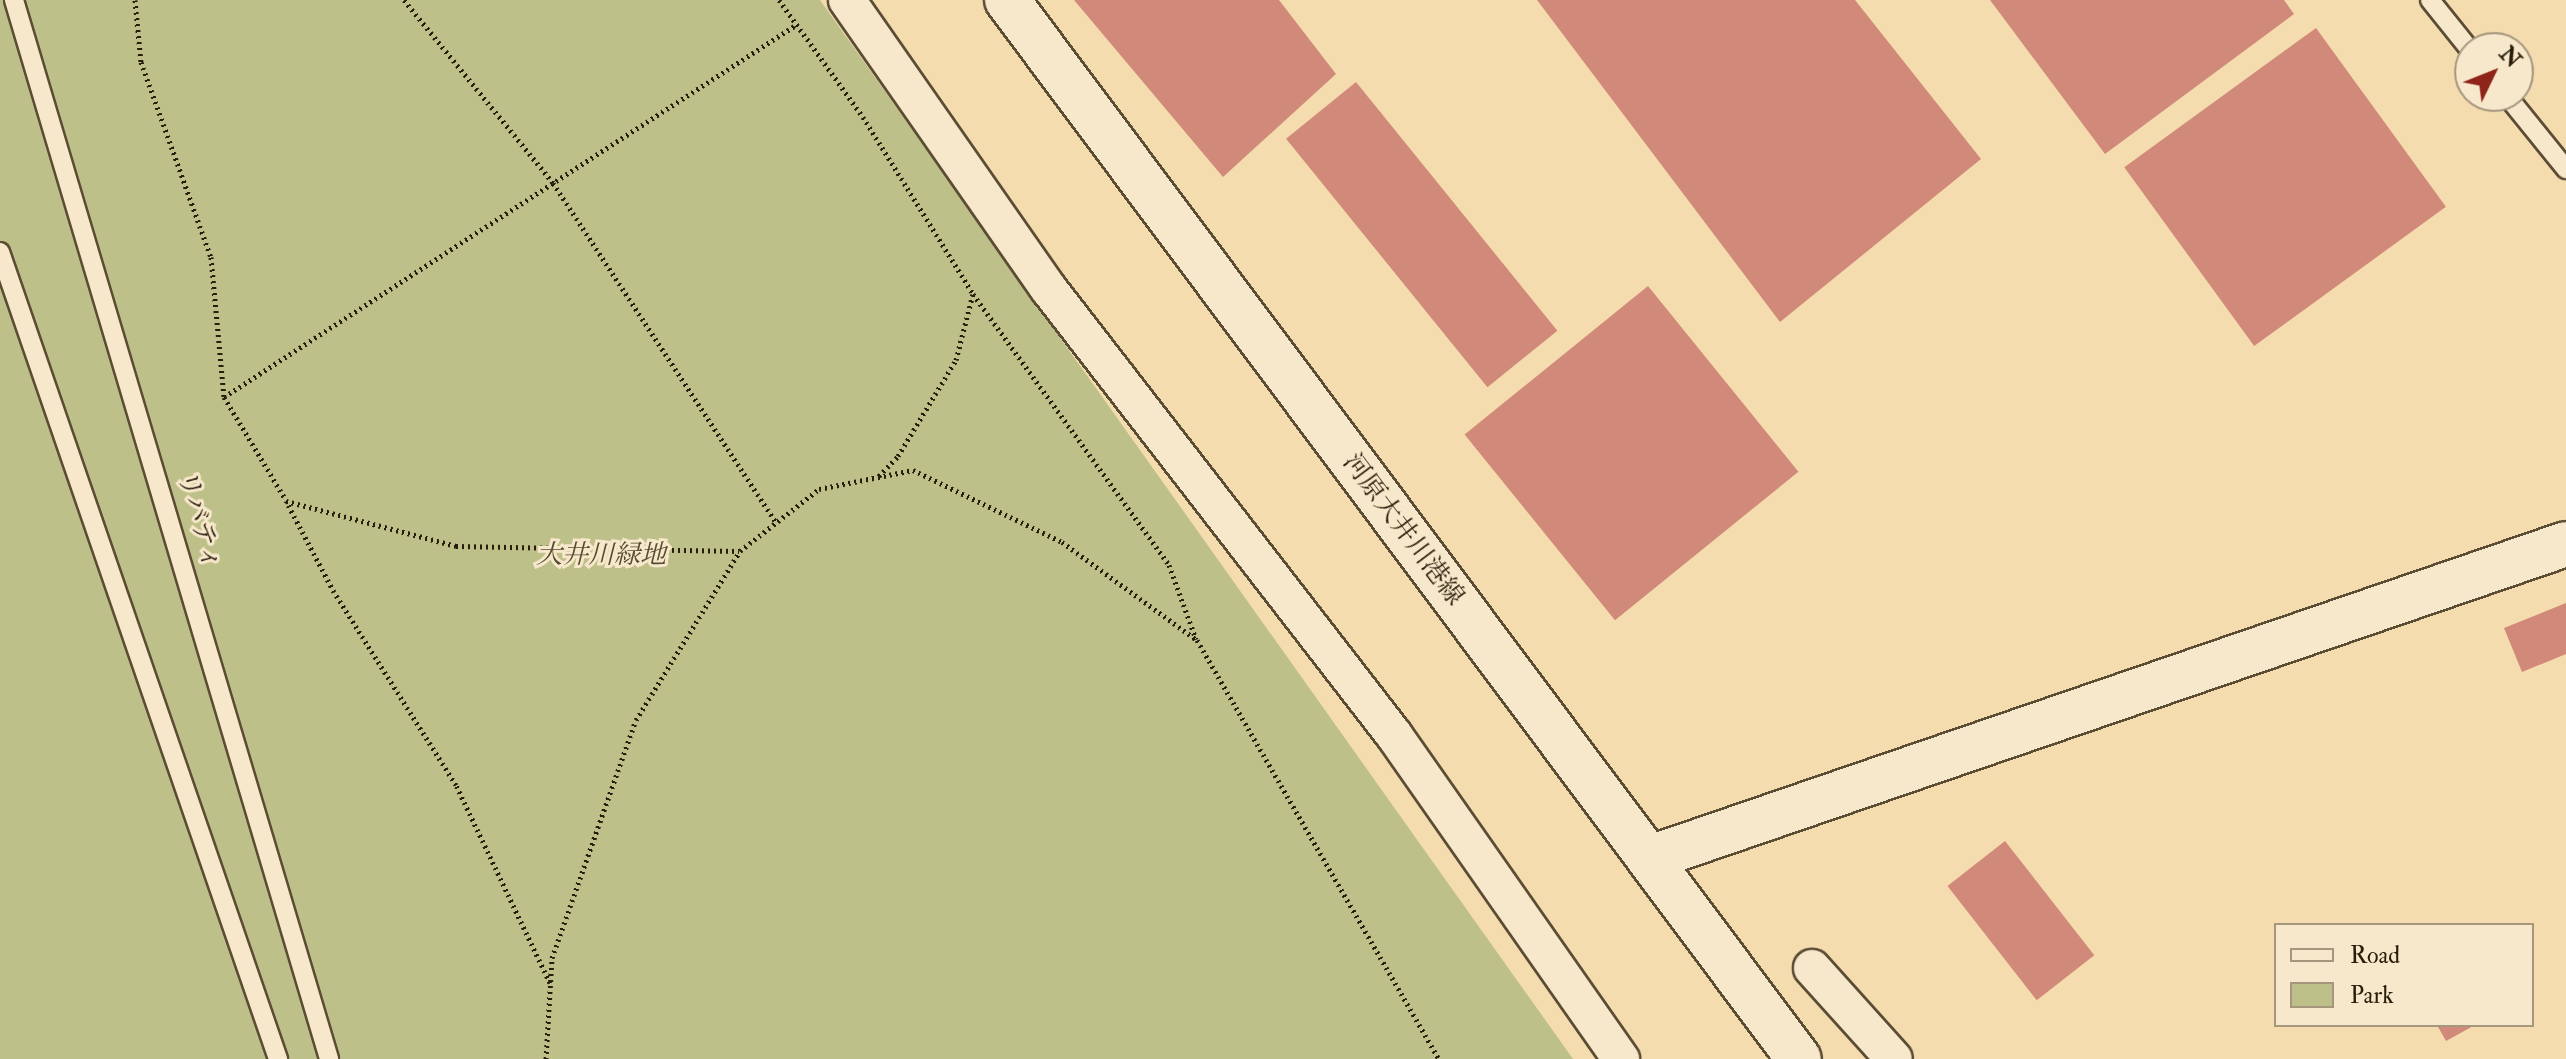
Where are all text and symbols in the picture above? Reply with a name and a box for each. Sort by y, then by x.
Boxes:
north arrow [2454,32,2534,112]
text: N [2493,40,2527,74]
street label: 河原大井川港線 [1336,448,1470,612]
street label: リバティ [170,467,228,575]
park label: 大井川緑地 [536,540,666,572]
legend [2274,923,2534,1027]
text: Road [2350,940,2400,971]
text: Park [2350,980,2394,1011]

